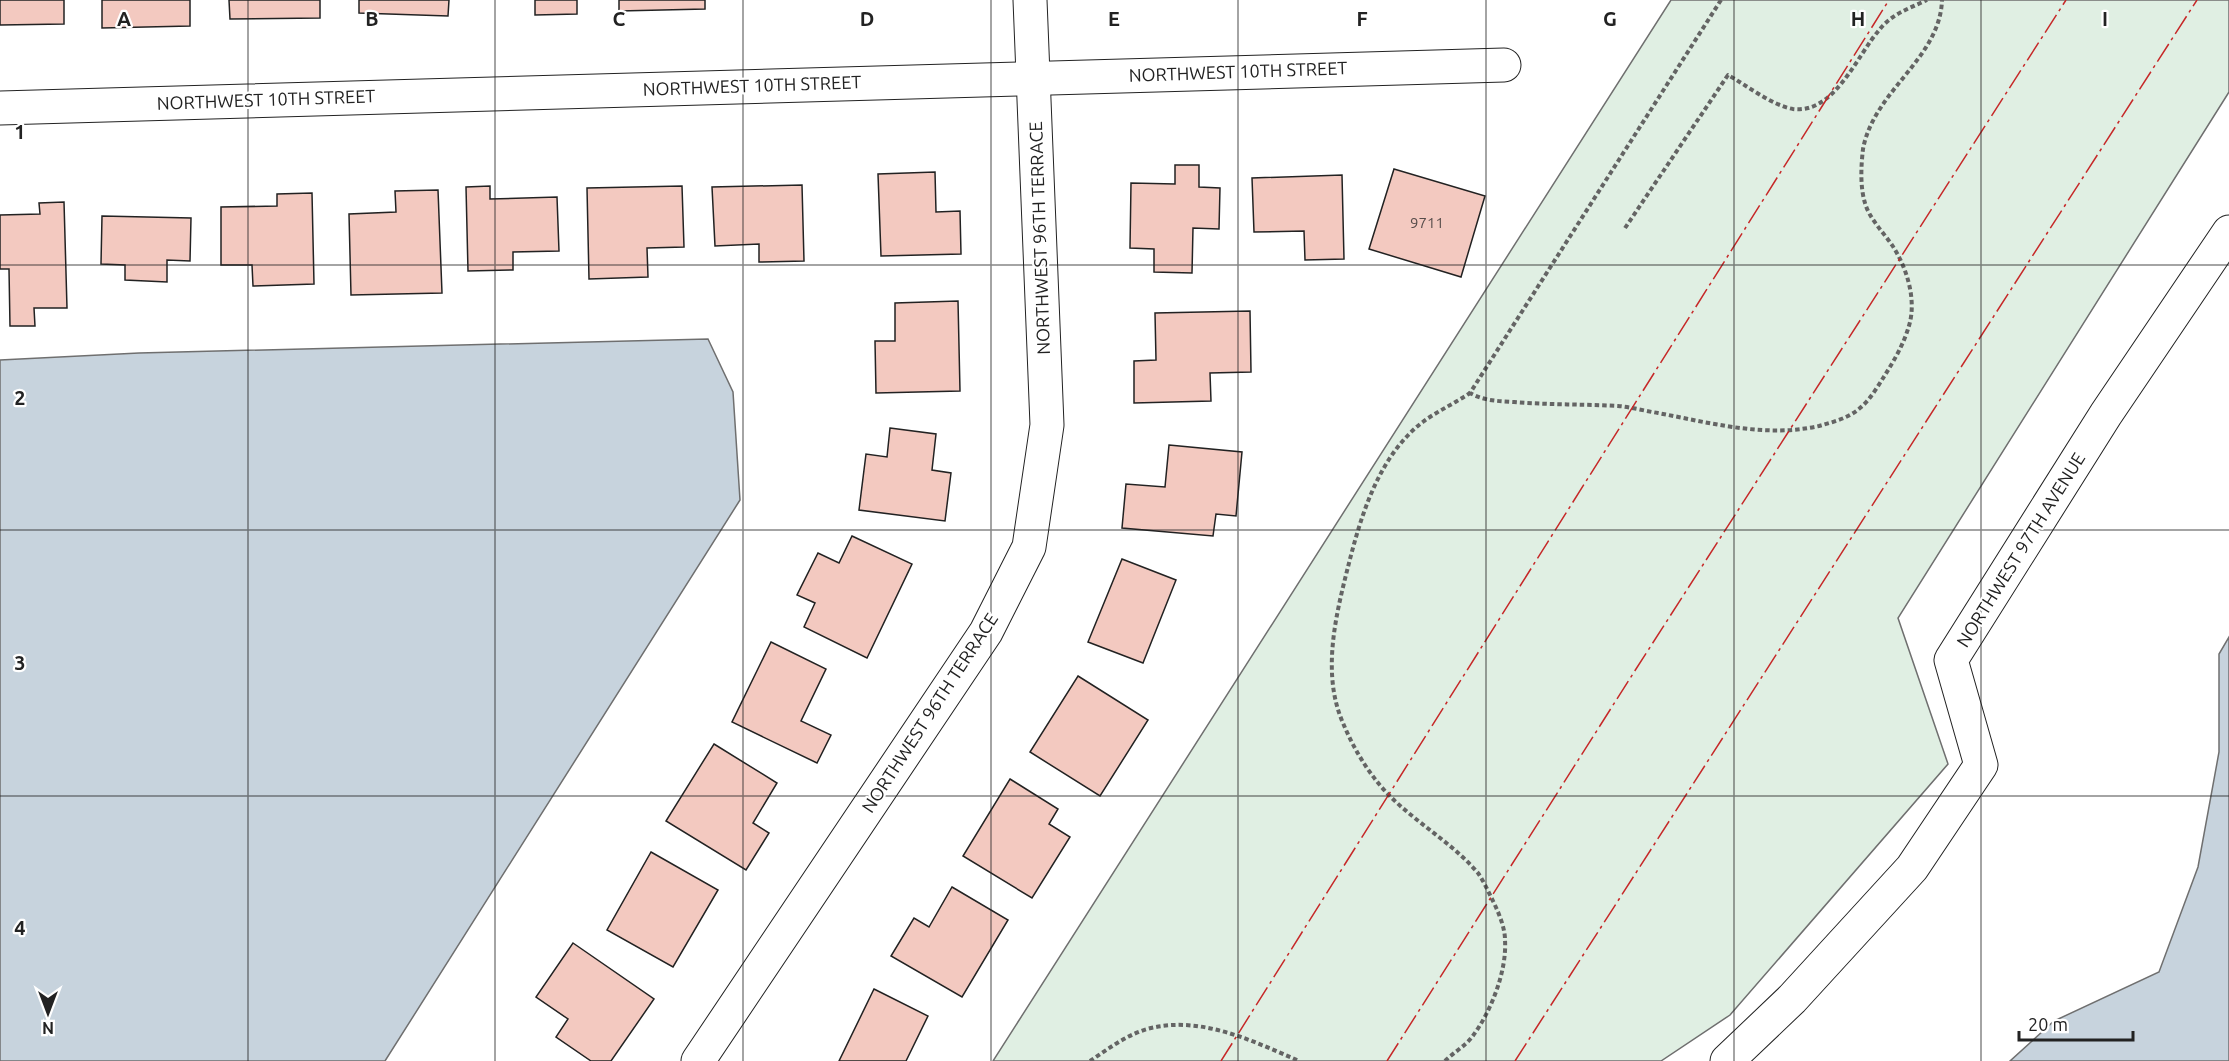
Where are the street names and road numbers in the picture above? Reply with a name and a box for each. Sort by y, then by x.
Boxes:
street label: NORTHWEST 10TH STREET [1128,57,1348,85]
street label: NORTHWEST 10TH STREET [642,71,862,99]
street label: NORTHWEST 10TH STREET [156,85,376,113]
street label: NORTHWEST 96TH TERRACE [1025,121,1053,355]
street label: NORTHWEST 97TH AVENUE [1952,449,2088,650]
street label: NORTHWEST 96TH TERRACE [857,609,1001,816]

